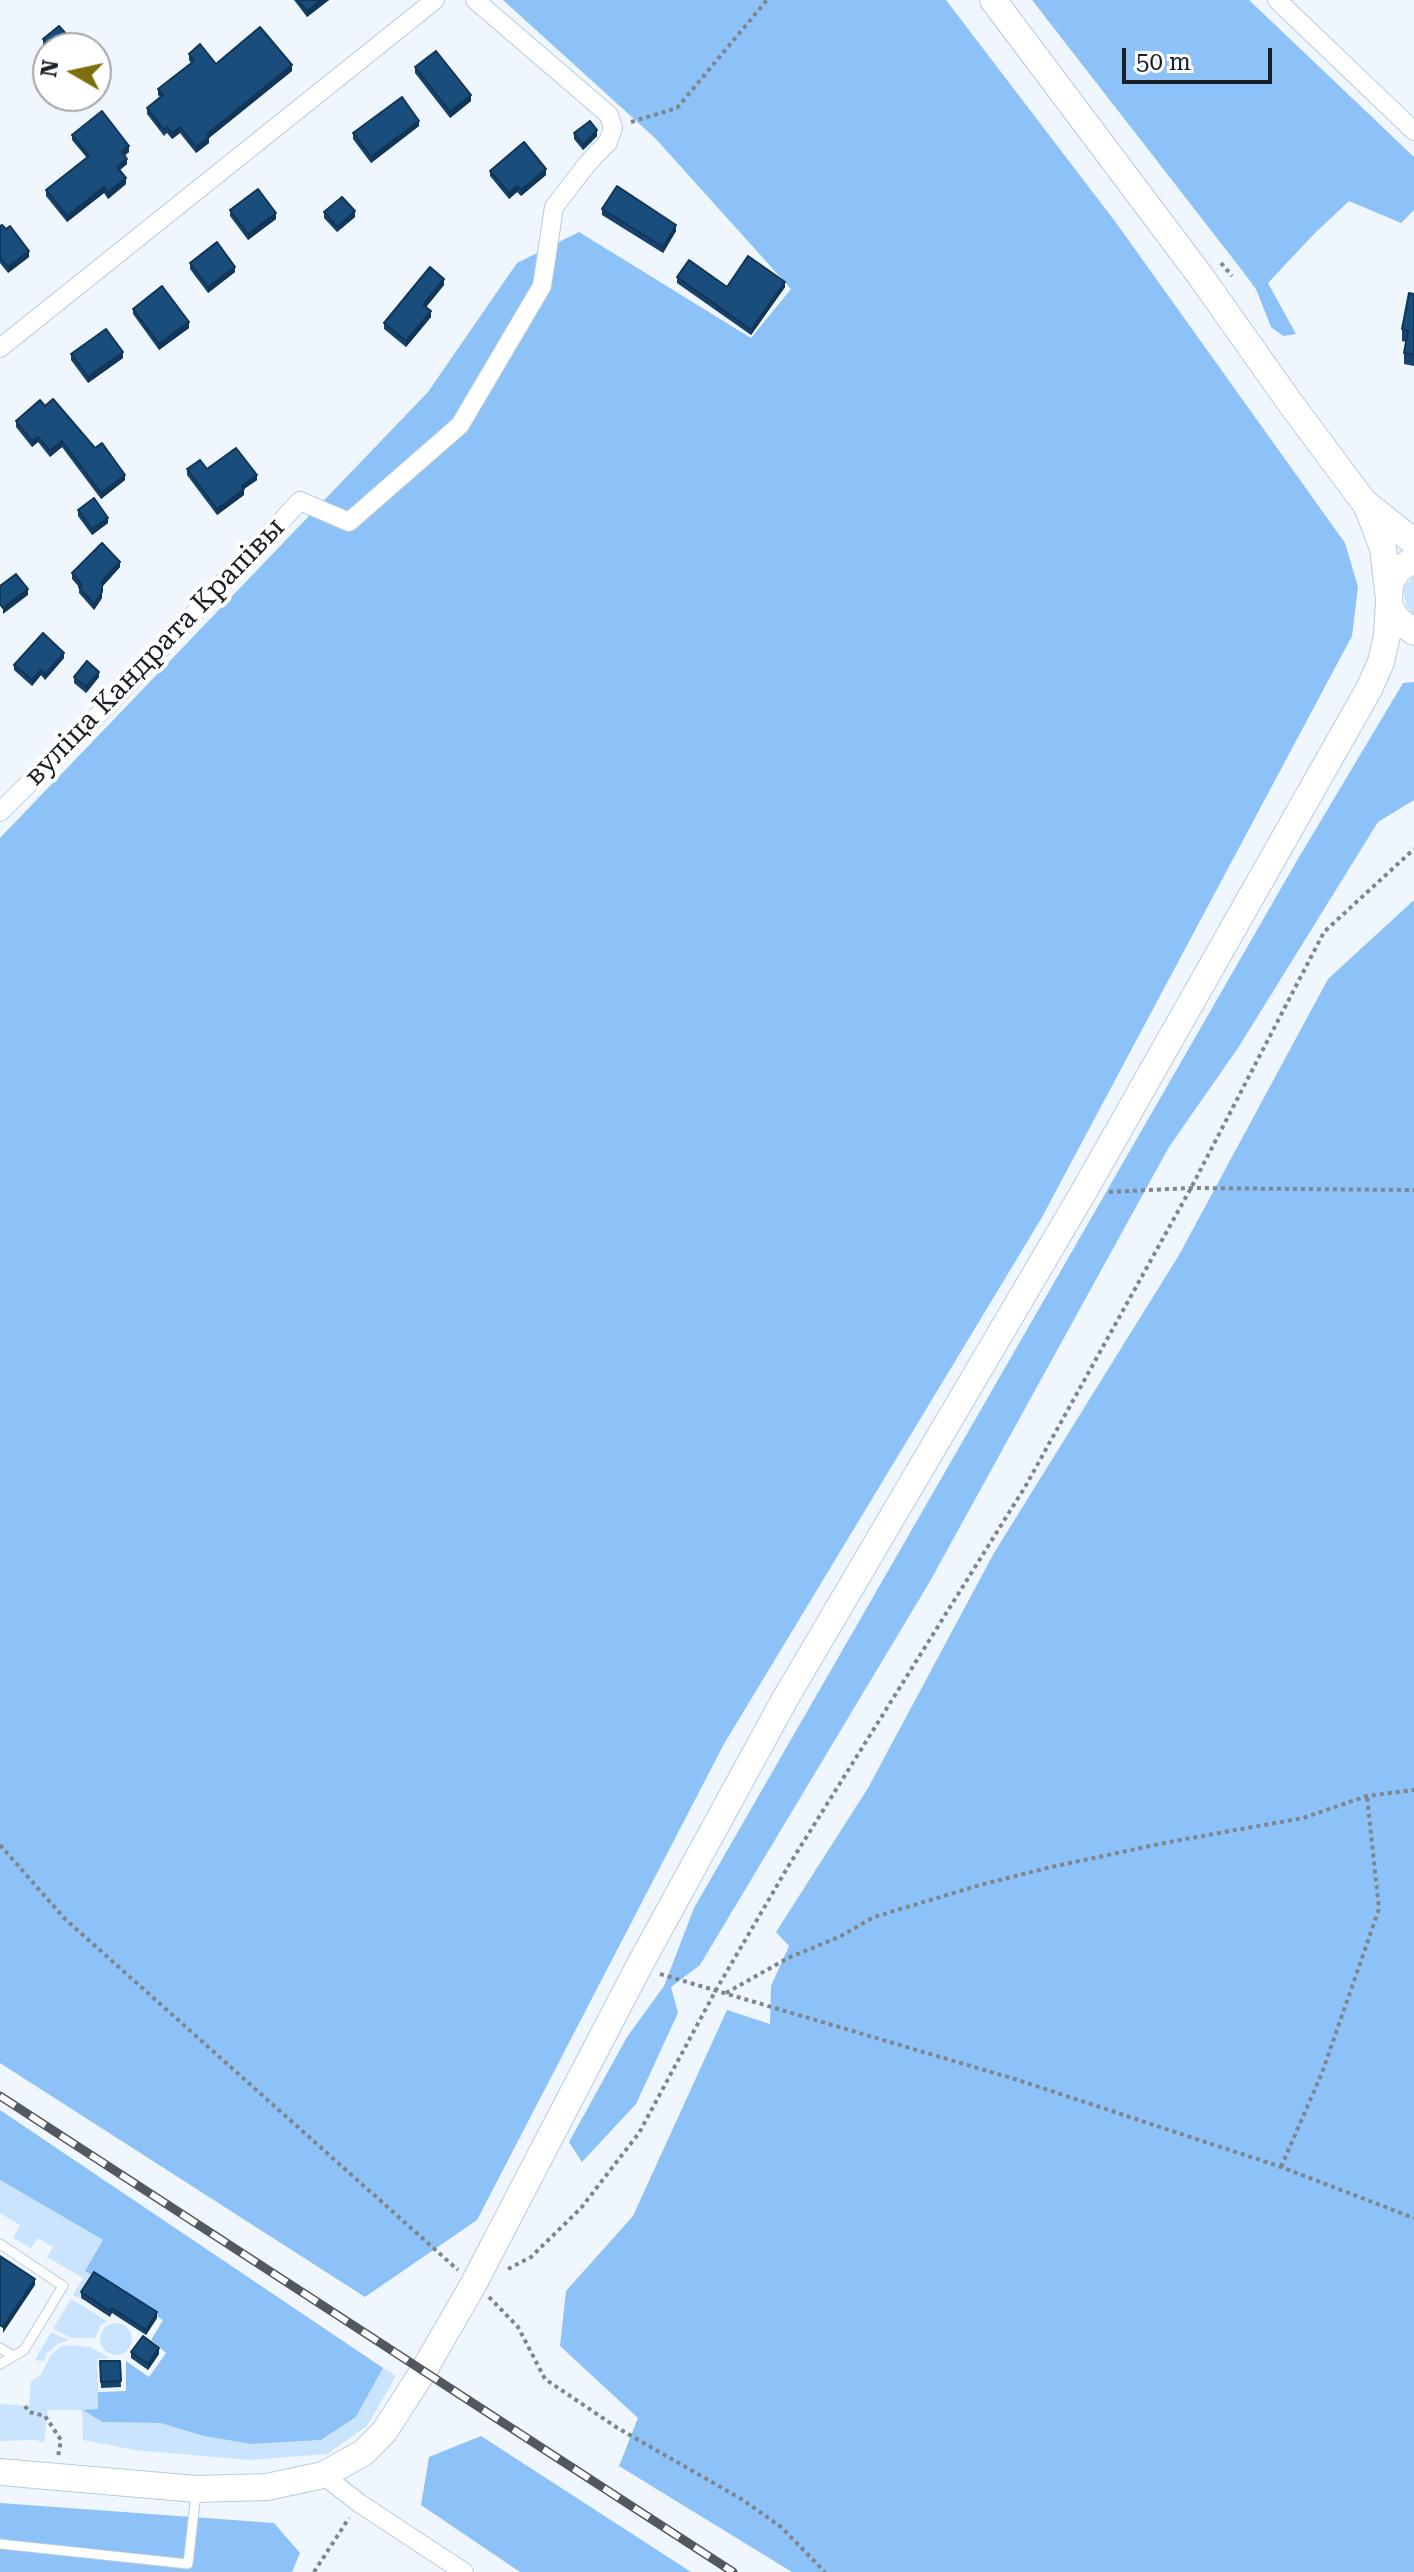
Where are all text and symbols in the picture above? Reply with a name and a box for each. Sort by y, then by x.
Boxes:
north arrow [32,32,112,112]
scale bar [1126,32,1276,82]
text: 50 m [1136,48,1191,76]
text: N [36,58,63,79]
street label: вуліца Кандрата Крапівы [18,511,292,793]

